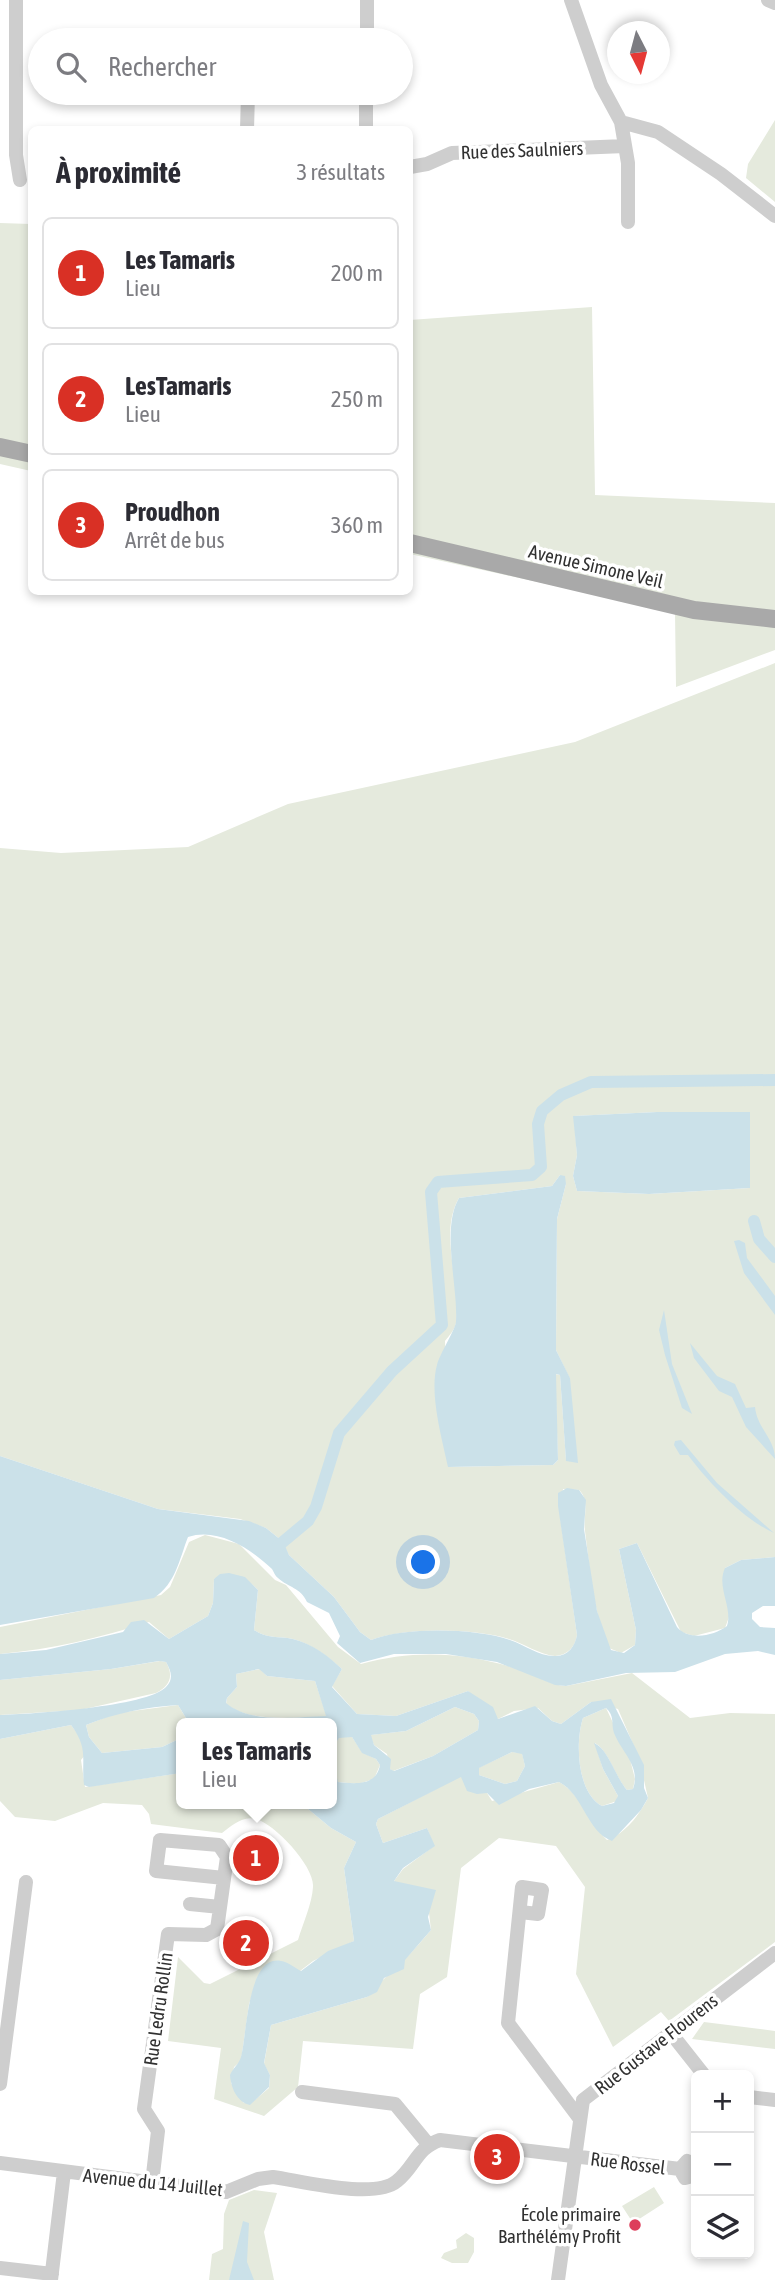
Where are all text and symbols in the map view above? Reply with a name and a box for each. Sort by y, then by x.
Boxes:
north arrow [607,21,670,84]
search box [28,28,413,105]
icon: search [52,48,90,86]
text: Rechercher [108,52,216,82]
street label: Rue des Saulniers [460,137,584,163]
text: À proximité [56,155,181,189]
text: 3 résultats [296,159,385,185]
text: Les Tamaris [125,245,235,275]
text: 1 [76,260,86,286]
text: 200 m [331,260,383,286]
text: Lieu [125,275,161,301]
text: LesTamaris [125,371,231,401]
text: 2 [76,386,86,412]
text: 250 m [331,386,383,412]
text: Lieu [125,401,161,427]
text: Proudhon [125,497,220,527]
text: 3 [76,512,86,538]
text: 360 m [331,512,383,538]
text: Arrêt de bus [125,527,225,553]
street label: Avenue Simone Veil [527,540,665,592]
your location [406,1545,440,1579]
popup [176,1718,337,1809]
text: Les Tamaris [202,1736,311,1766]
text: Lieu [202,1766,237,1792]
pin: 1 [233,1832,279,1884]
pin: 2 [223,1917,269,1969]
street label: Rue Ledru Rollin [139,1951,177,2067]
street label: Rue Gustave Flourens [590,1989,722,2099]
map controls [691,2070,754,2259]
button: + [691,2070,754,2133]
pin: 3 [474,2131,520,2183]
button: − [691,2133,754,2196]
street label: Rue Rossel [589,2147,667,2179]
street label: Avenue du 14 Juillet [82,2164,224,2200]
button: layers [691,2196,754,2259]
place label: École primaire Barthélémy Profit [498,2203,621,2247]
marker: École primaire Barthélémy Profit [627,2217,643,2233]

